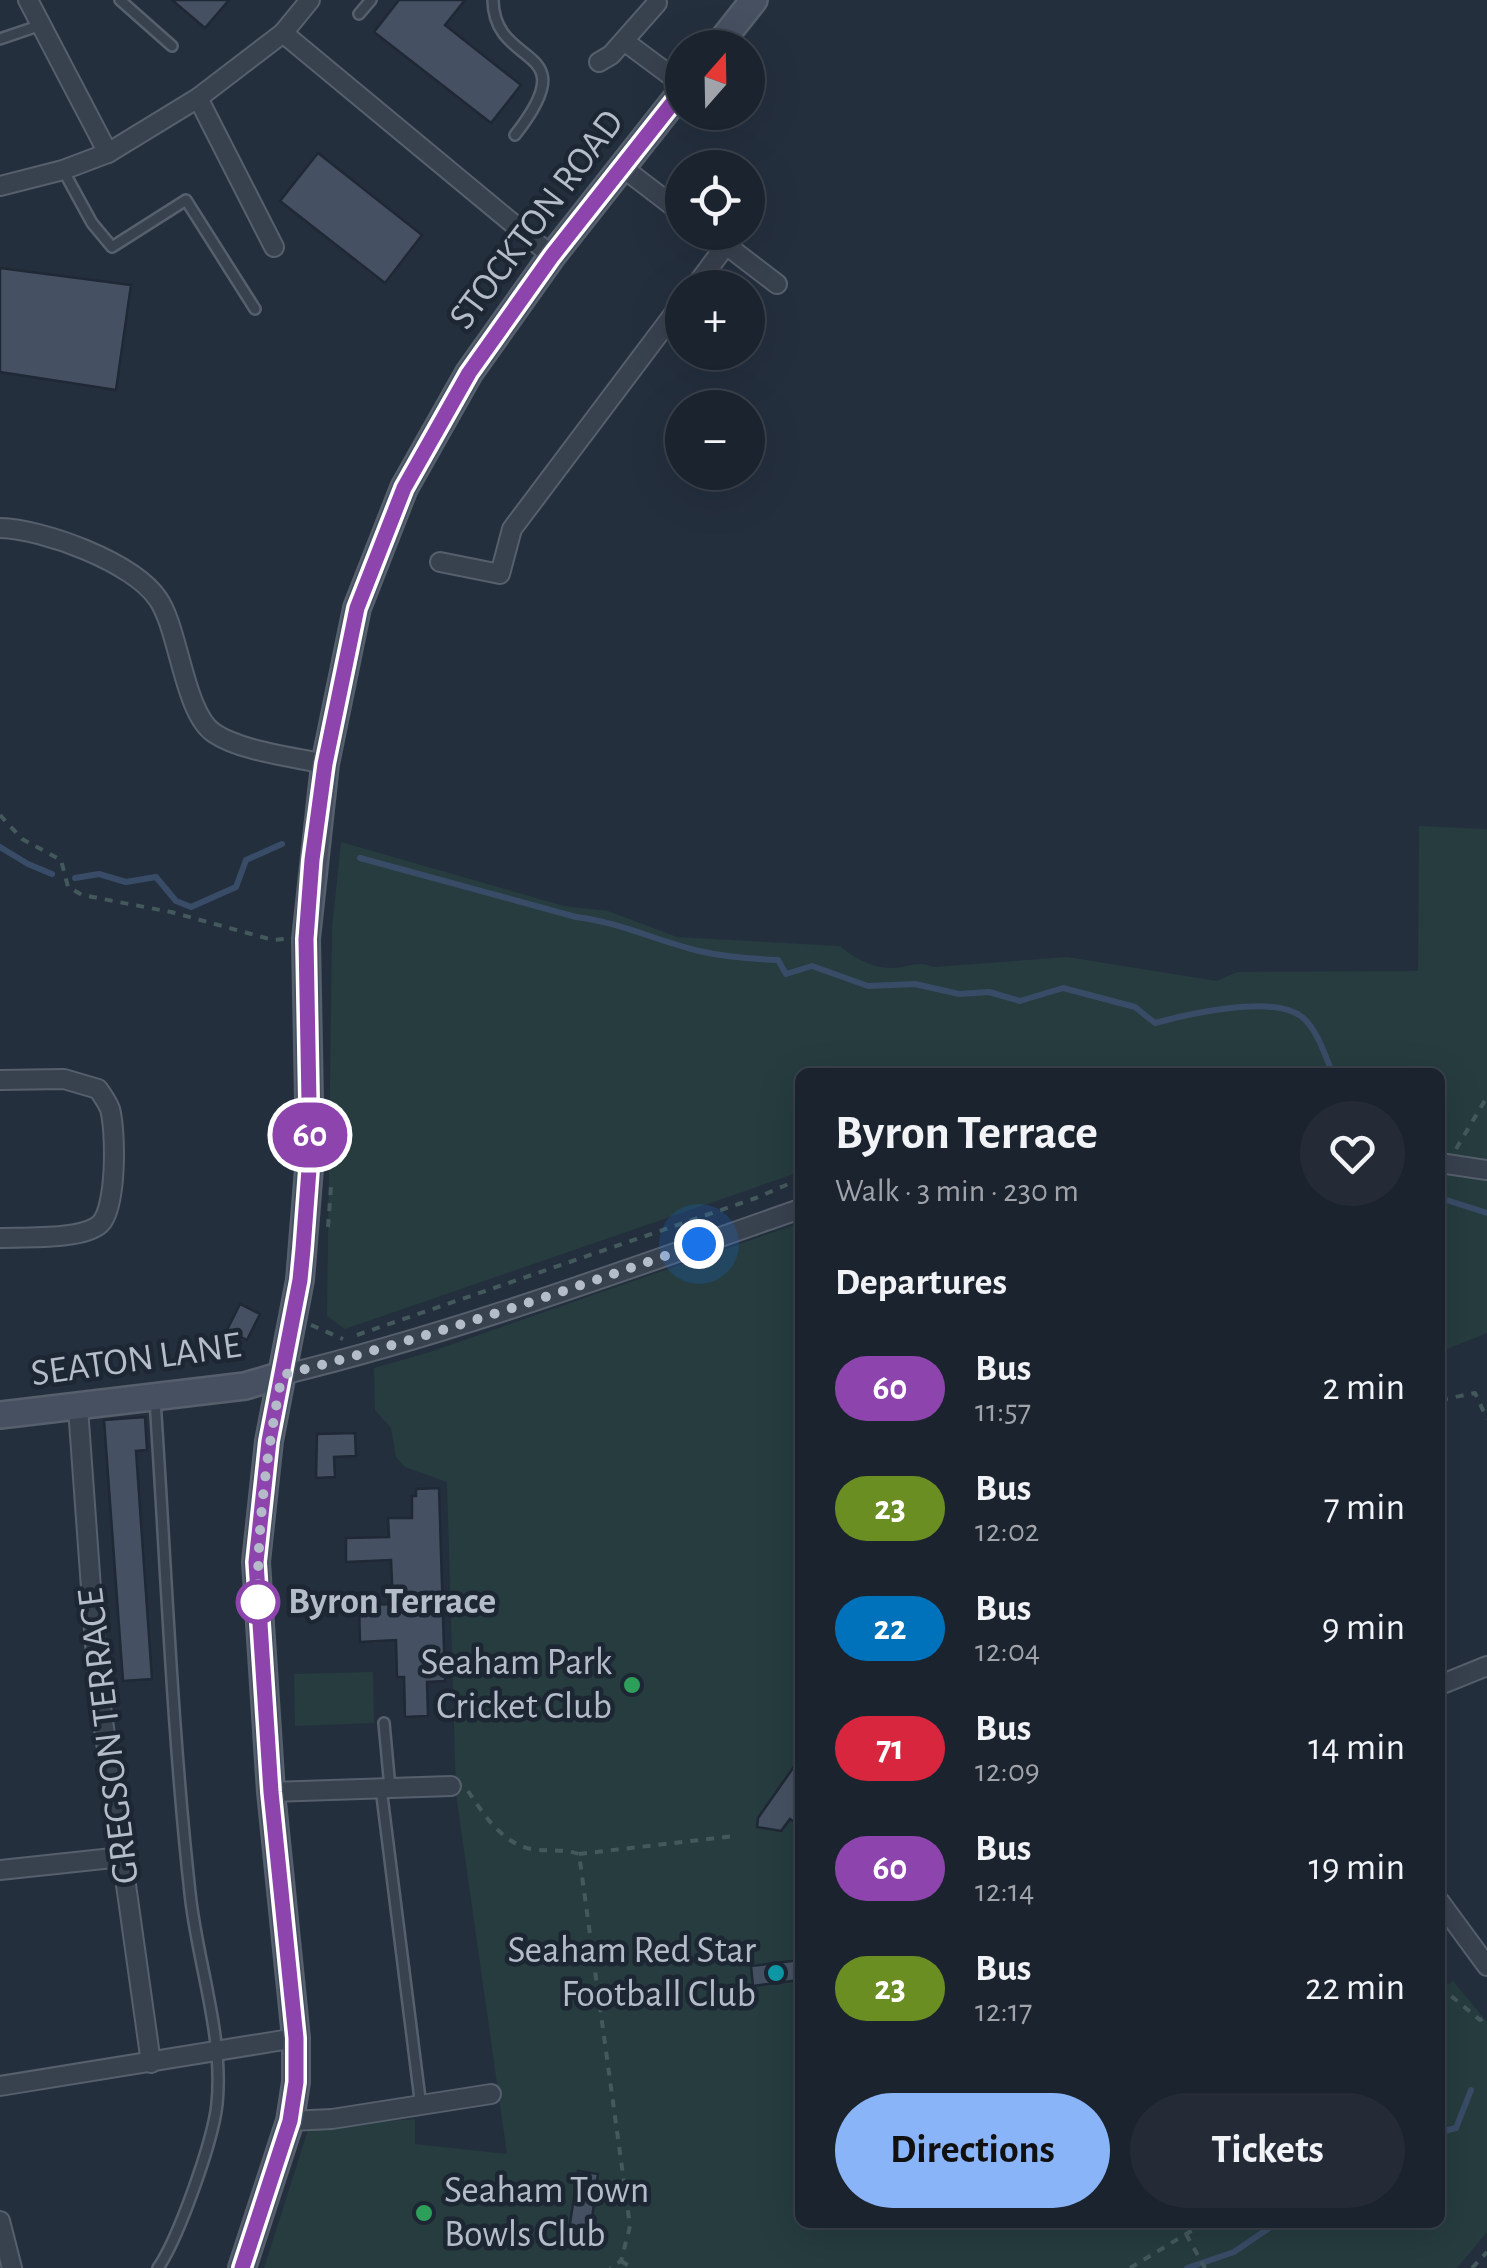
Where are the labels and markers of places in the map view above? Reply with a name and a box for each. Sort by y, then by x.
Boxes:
marker: Byron Terrace [237,1581,279,1623]
place label: Byron Terrace [288,1583,496,1621]
place label: Seaham Park Cricket Club [421,1644,613,1726]
marker: Seaham Park Cricket Club [621,1674,643,1696]
place label: Seaham Red Star Football Club [507,1932,757,2014]
marker: Seaham Red Star Football Club [765,1962,787,1984]
place label: Seaham Town Bowls Club [444,2172,649,2254]
marker: Seaham Town Bowls Club [413,2202,435,2224]

